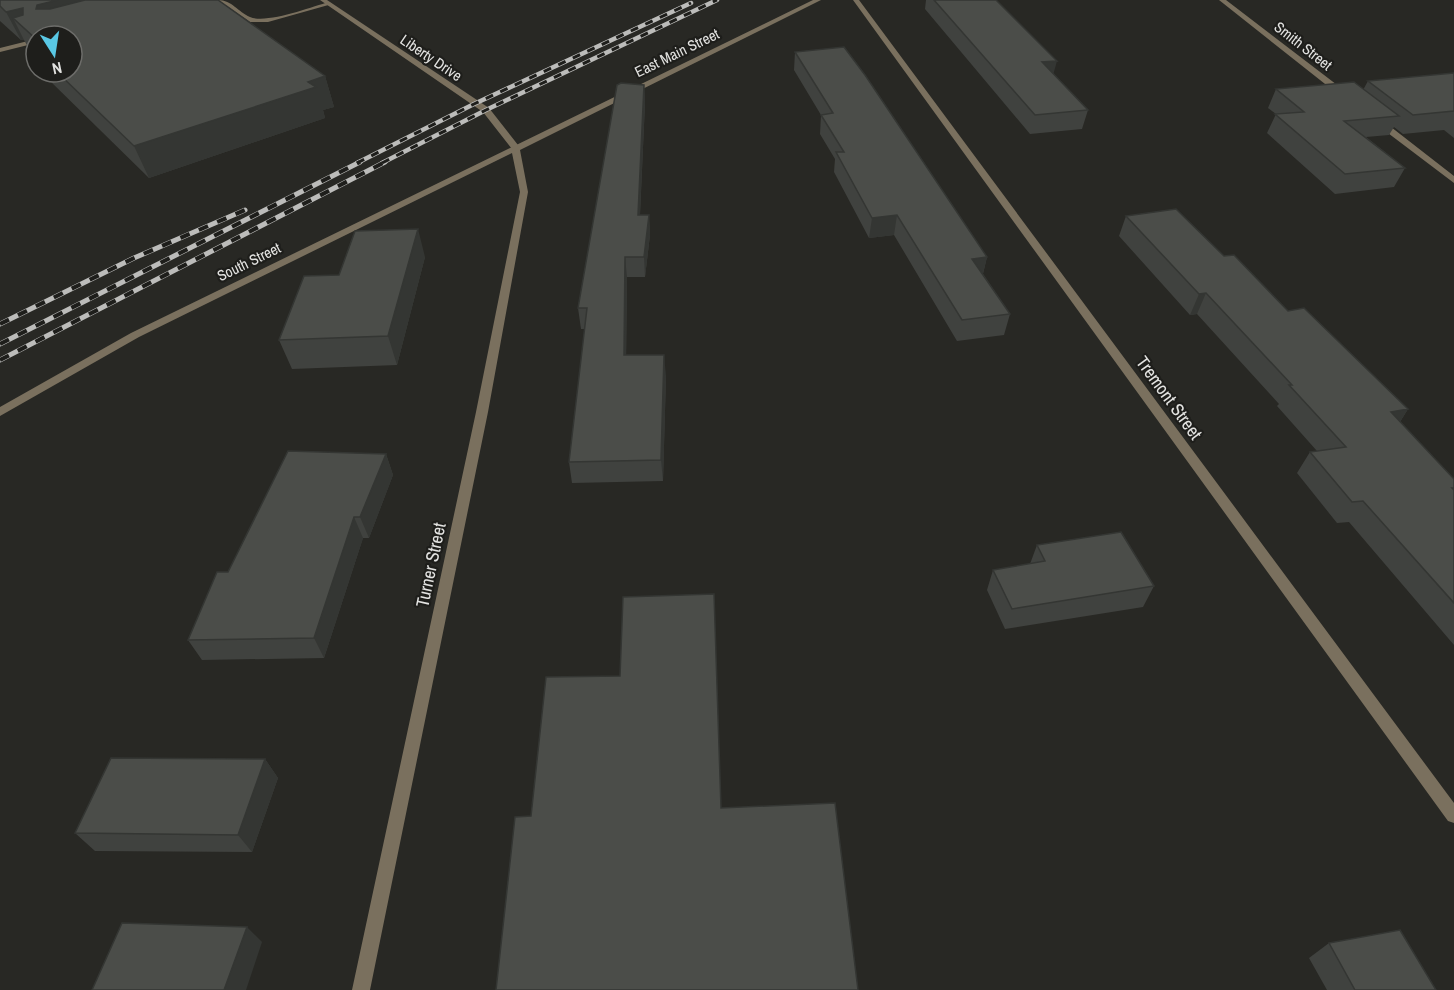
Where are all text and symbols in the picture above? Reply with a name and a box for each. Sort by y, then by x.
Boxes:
street label: Smith Street [1270,16,1337,75]
street label: East Main Street [631,23,723,82]
north arrow [24,24,84,84]
street label: Liberty Drive [396,29,466,86]
text: N [50,57,64,80]
street label: South Street [213,237,285,286]
street label: Tremont Street [1131,351,1208,445]
street label: Turner Street [409,520,452,609]

